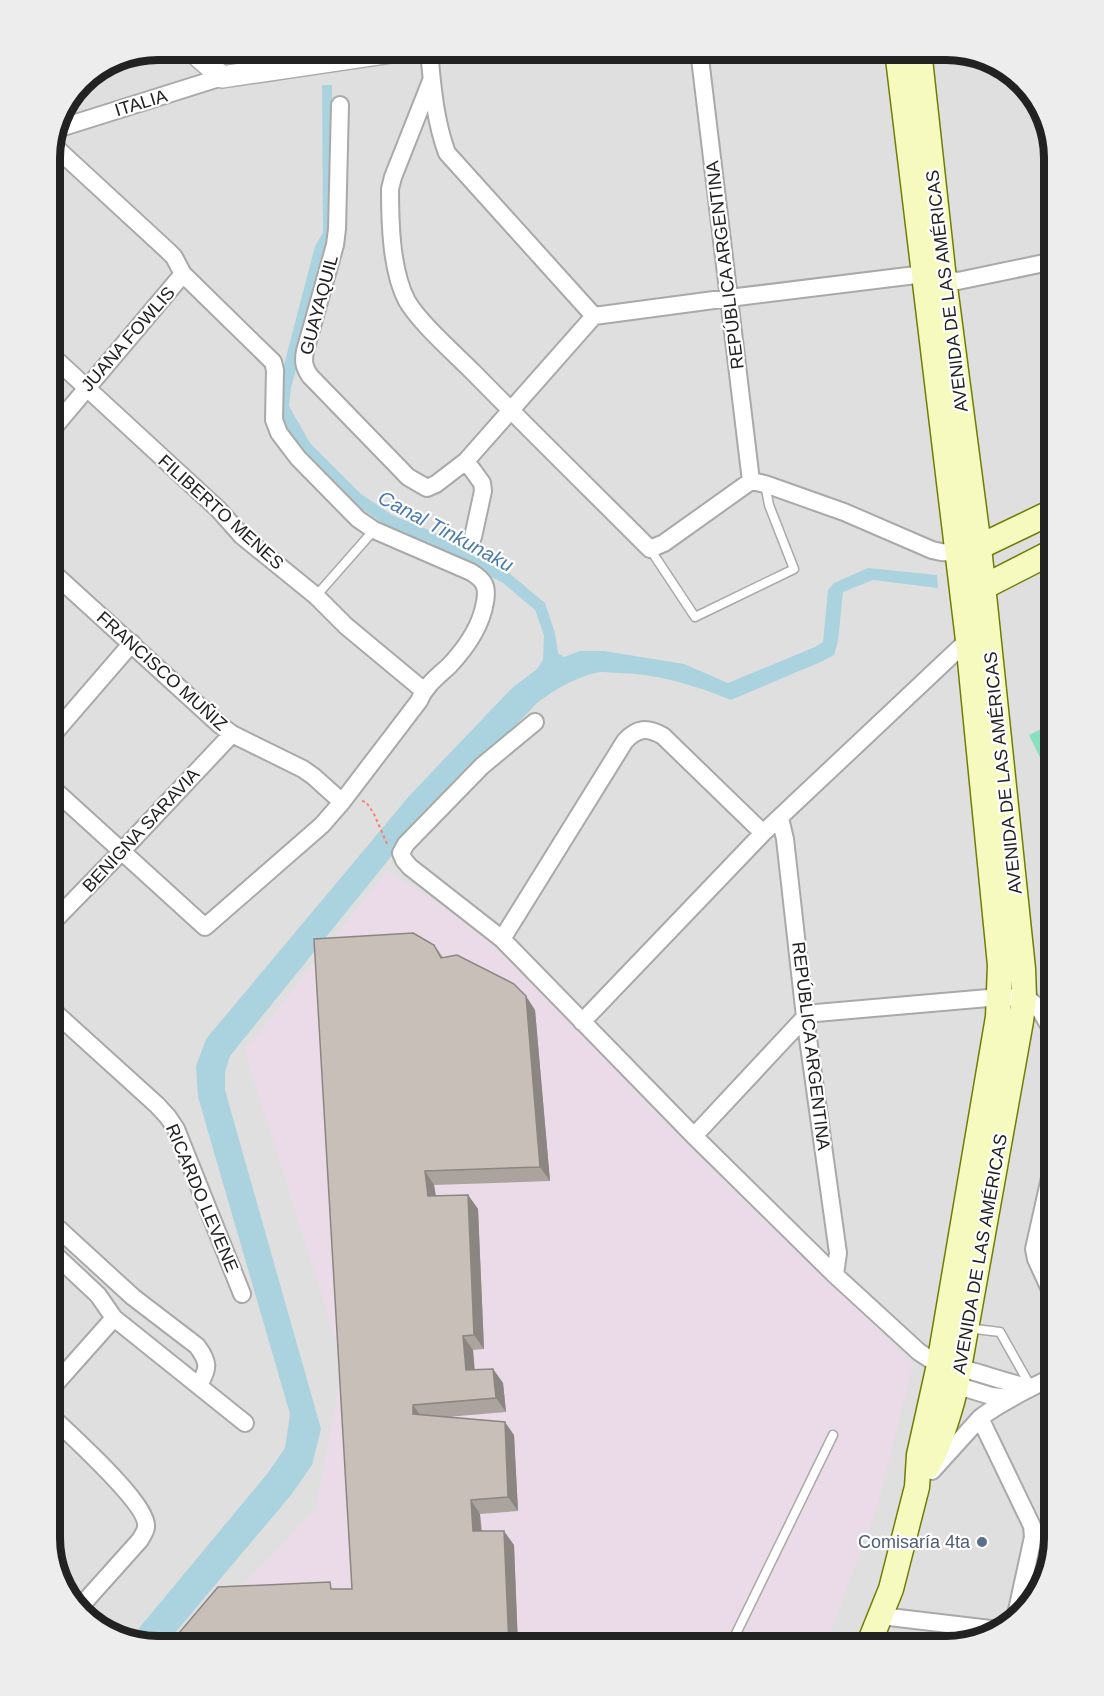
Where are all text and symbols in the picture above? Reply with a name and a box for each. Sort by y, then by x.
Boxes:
street label: ITALIA [112,86,170,120]
street label: REPÚBLICA ARGENTINA [701,160,748,371]
street label: AVENIDA DE LAS AMÉRICAS [922,169,972,413]
street label: GUAYAQUIL [296,253,342,357]
street label: JUANA FOWLIS [77,283,179,395]
street label: FILIBERTO MENES [154,451,288,573]
water label: Canal Tinkunaku [375,486,517,576]
street label: FRANCISCO MUÑIZ [93,607,232,735]
street label: AVENIDA DE LAS AMÉRICAS [980,651,1026,895]
street label: BENIGNA SARAVIA [79,764,203,896]
street label: REPÚBLICA ARGENTINA [788,940,835,1151]
street label: RICARDO LEVENE [162,1121,242,1275]
street label: AVENIDA DE LAS AMÉRICAS [949,1132,1011,1376]
place label: Comisaría 4ta [858,1532,971,1552]
marker: Comisaría 4ta [975,1535,989,1549]

